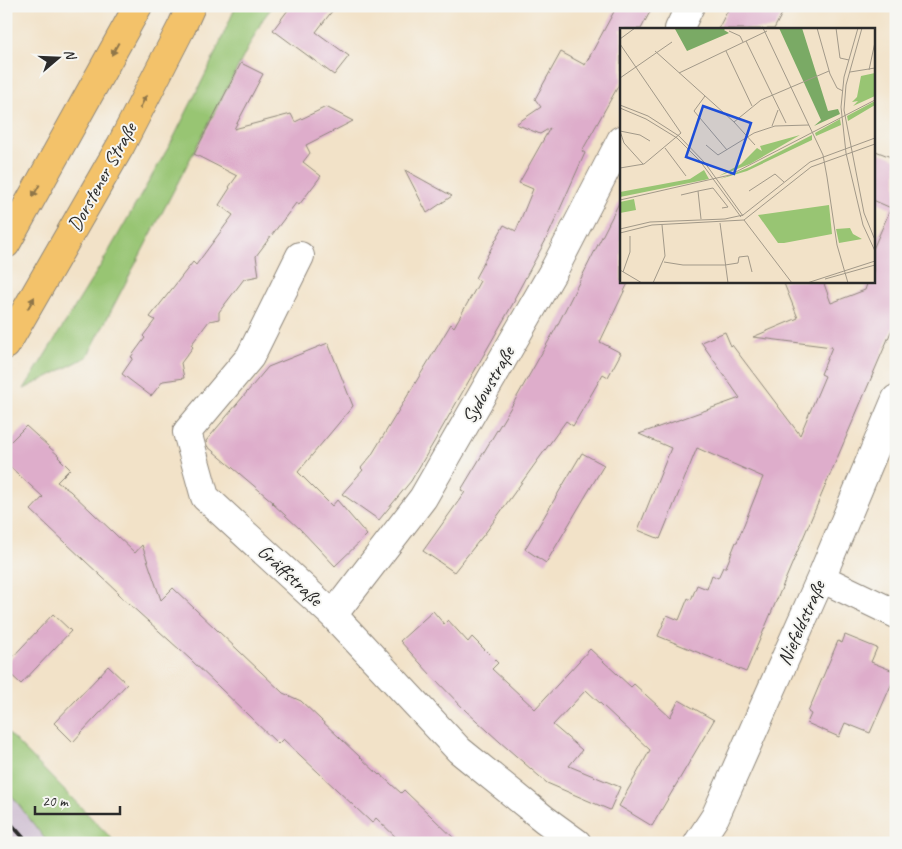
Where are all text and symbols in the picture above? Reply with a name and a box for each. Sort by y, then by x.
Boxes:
inset map [620,28,874,282]
north arrow [32,32,82,82]
one-way arrow [110,42,119,56]
text: N [60,47,80,63]
one-way arrow [139,95,147,109]
street label: Dorstener Straße [62,117,143,236]
one-way arrow [31,184,40,198]
one-way arrow [27,295,35,310]
street label: Sydowstraße [456,341,521,428]
street label: Gräffstraße [252,539,329,612]
street label: Niefeldstraße [771,575,831,669]
scale bar [35,784,120,816]
text: 20 m [42,792,69,811]

